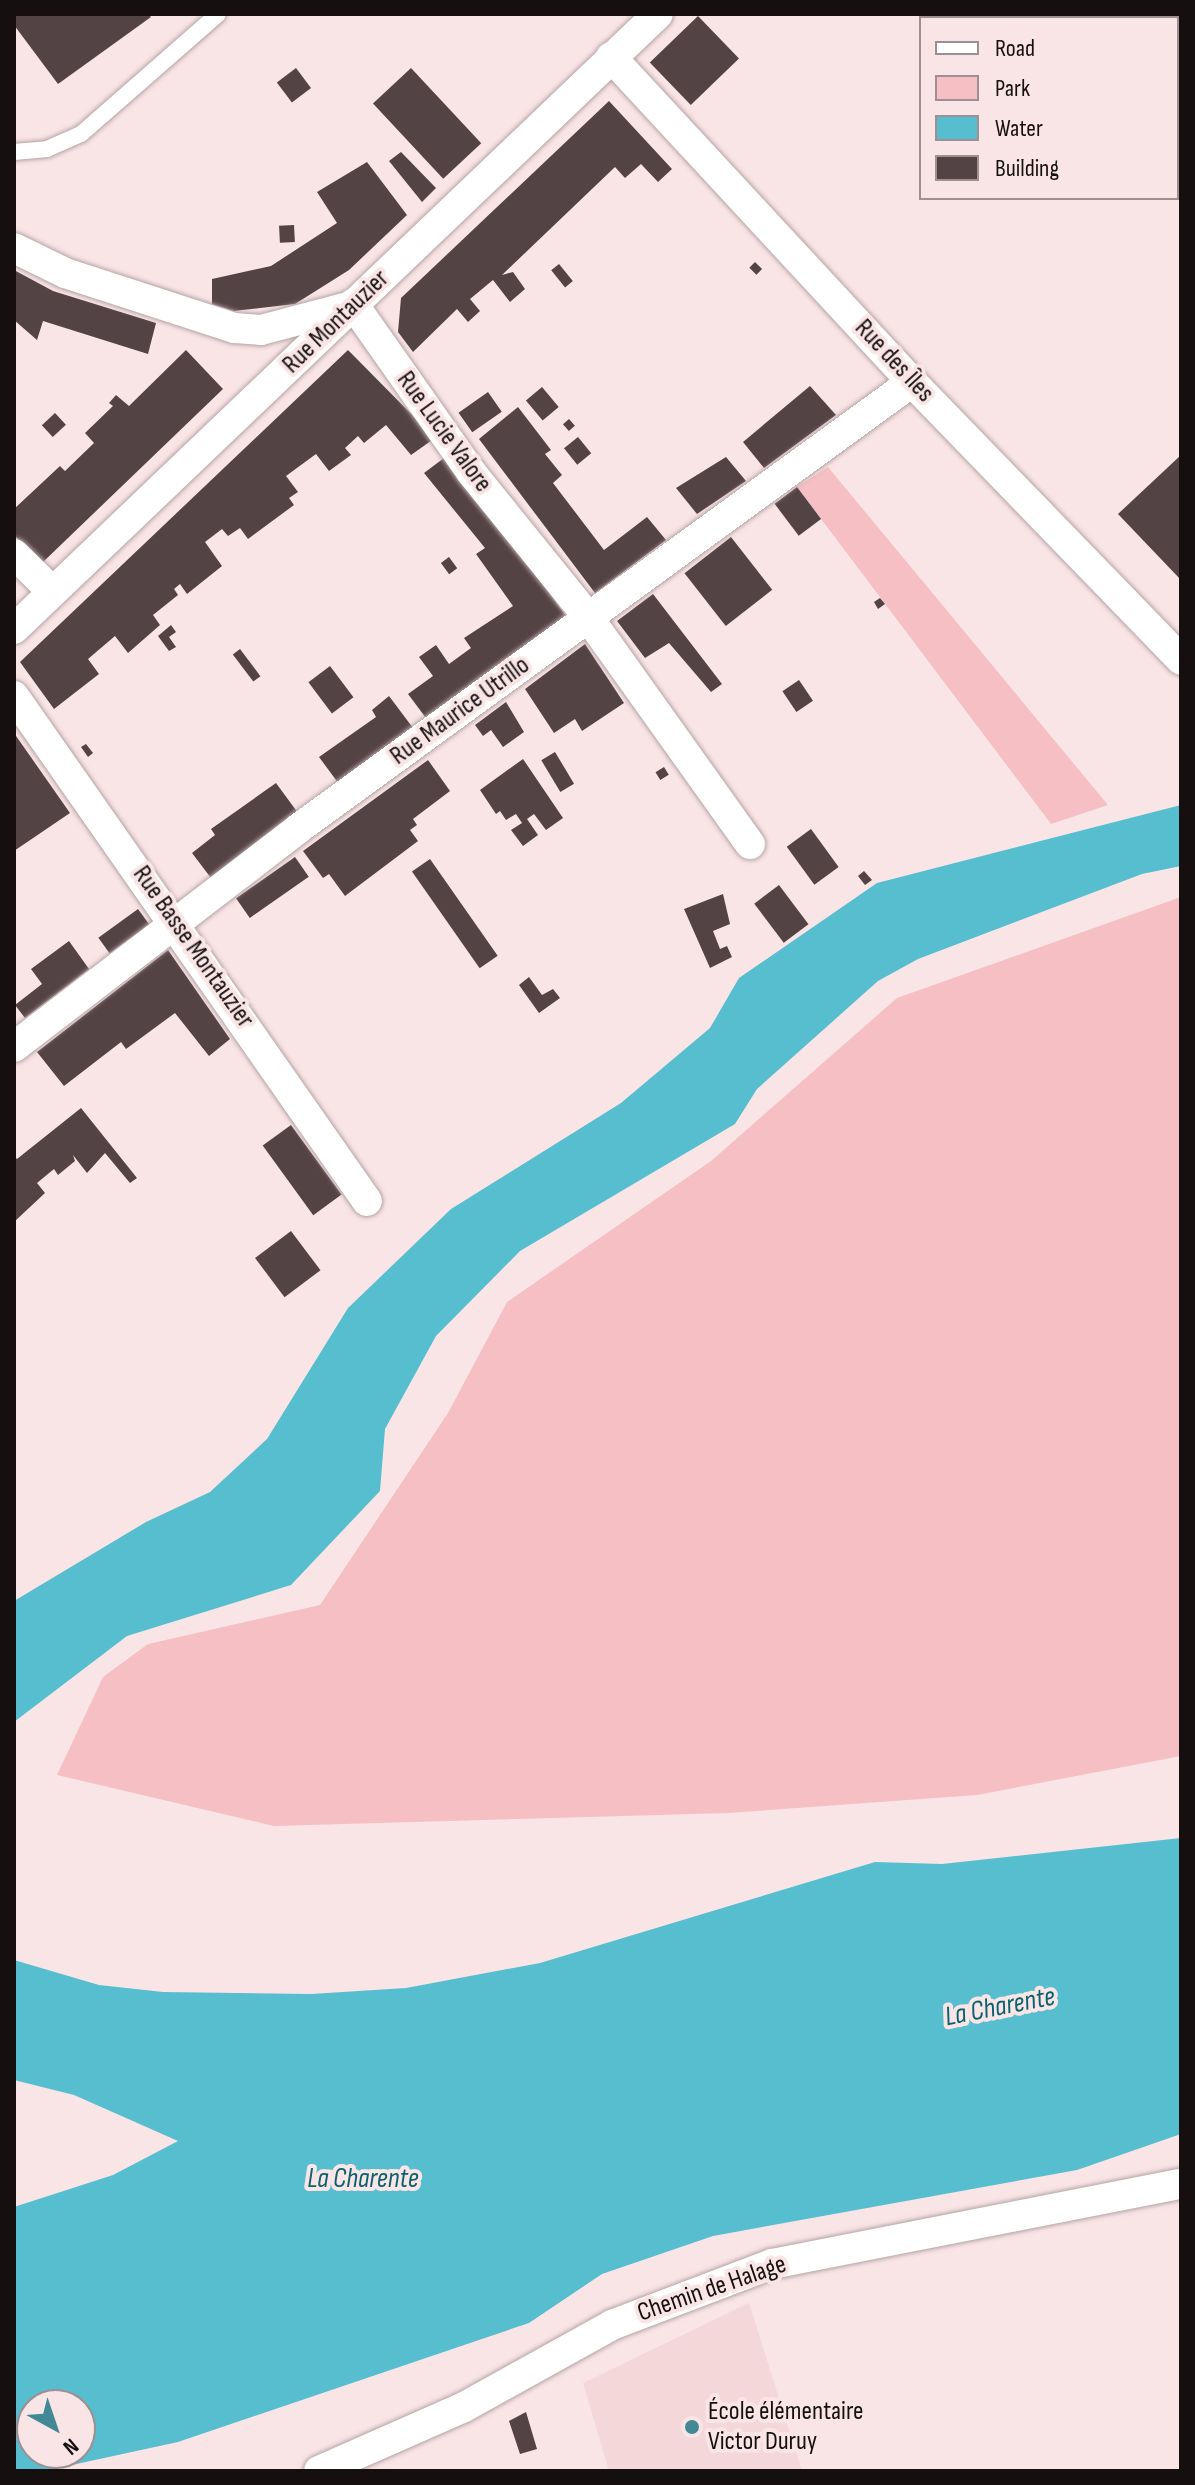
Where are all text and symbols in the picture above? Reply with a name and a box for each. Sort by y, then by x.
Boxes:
legend [919,16,1179,200]
text: Road [995,34,1035,63]
text: Park [995,74,1030,103]
text: Water [995,114,1043,143]
text: Building [995,154,1059,183]
street label: Rue Montauzier [276,264,396,380]
street label: Rue des Îles [848,313,940,409]
street label: Rue Lucie Valore [390,365,498,499]
street label: Rue Maurice Utrillo [384,650,536,772]
street label: Rue Basse Montauzier [126,860,260,1034]
water label: La Charente [942,1980,1058,2034]
water label: La Charente [307,2162,419,2196]
street label: Chemin de Halage [634,2249,790,2329]
north arrow [16,2389,96,2469]
place label: École élémentaire Victor Duruy [708,2396,863,2458]
marker: École élémentaire Victor Duruy [683,2418,701,2436]
text: N [57,2432,84,2460]

